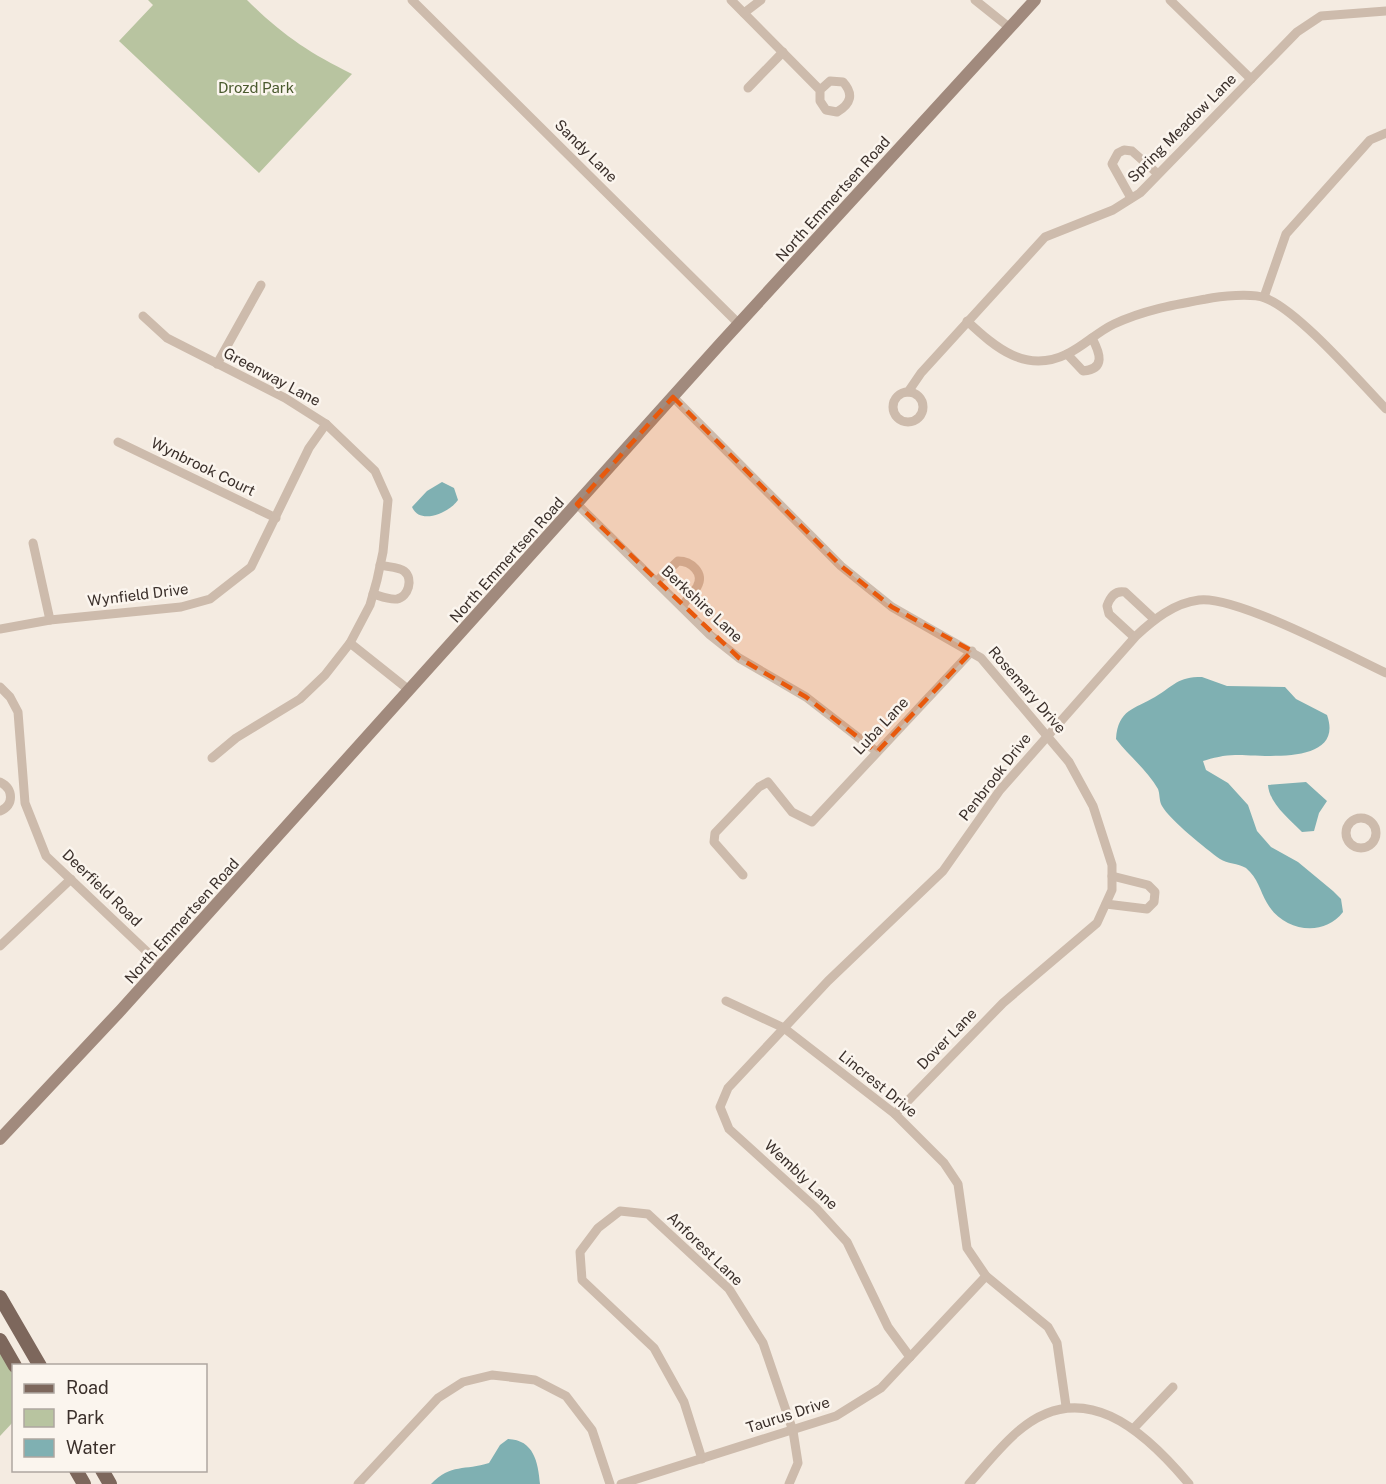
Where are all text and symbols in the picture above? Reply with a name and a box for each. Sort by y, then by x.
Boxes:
street label: Spring Meadow Lane [1124,70,1240,186]
park label: Drozd Park [218,79,294,96]
street label: Sandy Lane [552,116,621,185]
street label: North Emmertsen Road [772,133,893,265]
street label: Greenway Lane [221,344,324,409]
street label: Wynbrook Court [148,434,258,499]
street label: North Emmertsen Road [446,494,567,626]
street label: Berkshire Lane [658,562,746,645]
street label: Wynfield Drive [87,580,189,609]
street label: Rosemary Drive [985,643,1070,736]
street label: Luba Lane [850,693,911,758]
street label: Penbrook Drive [955,730,1034,824]
street label: Deerfield Road [59,846,145,930]
street label: North Emmertsen Road [121,855,242,987]
street label: Dover Lane [913,1005,980,1073]
street label: Lincrest Drive [836,1047,921,1120]
street label: Wembly Lane [761,1136,841,1213]
street label: Anforest Lane [664,1208,747,1289]
legend [12,1364,207,1472]
text: Road [66,1377,109,1398]
street label: Taurus Drive [744,1393,832,1436]
text: Park [66,1407,104,1428]
text: Water [66,1437,116,1458]

